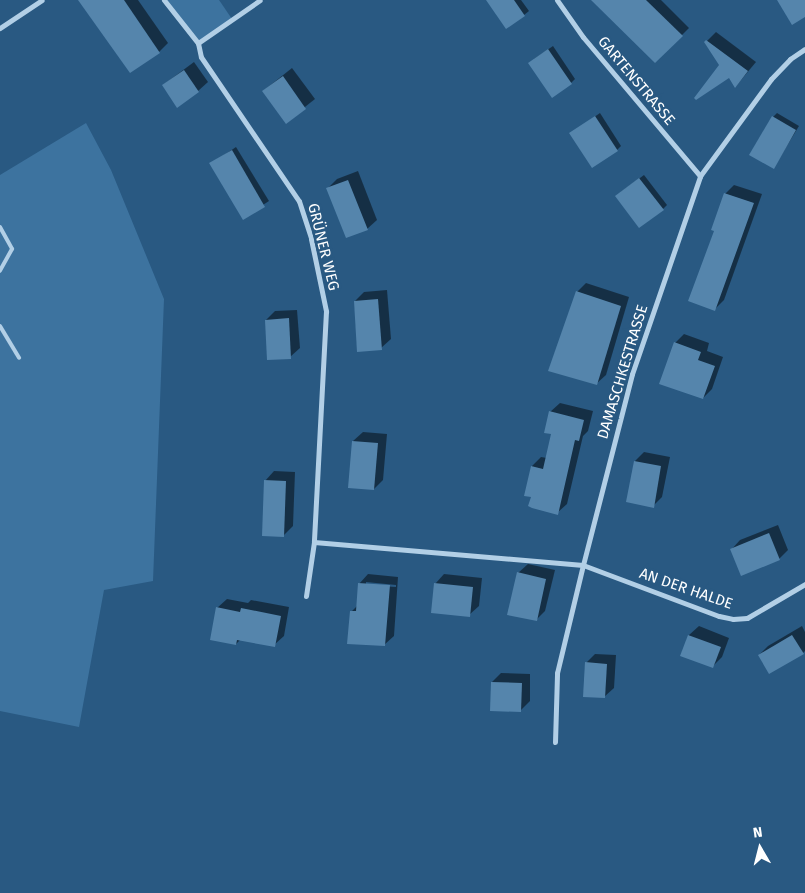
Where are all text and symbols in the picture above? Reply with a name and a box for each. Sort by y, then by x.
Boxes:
street label: GARTENSTRASSE [594,33,678,129]
street label: GRÜNER WEG [303,201,343,293]
street label: DAMASCHKESTRASSE [594,303,652,441]
street label: AN DER HALDE [637,565,735,613]
north arrow [735,823,785,873]
text: N [752,824,764,842]

